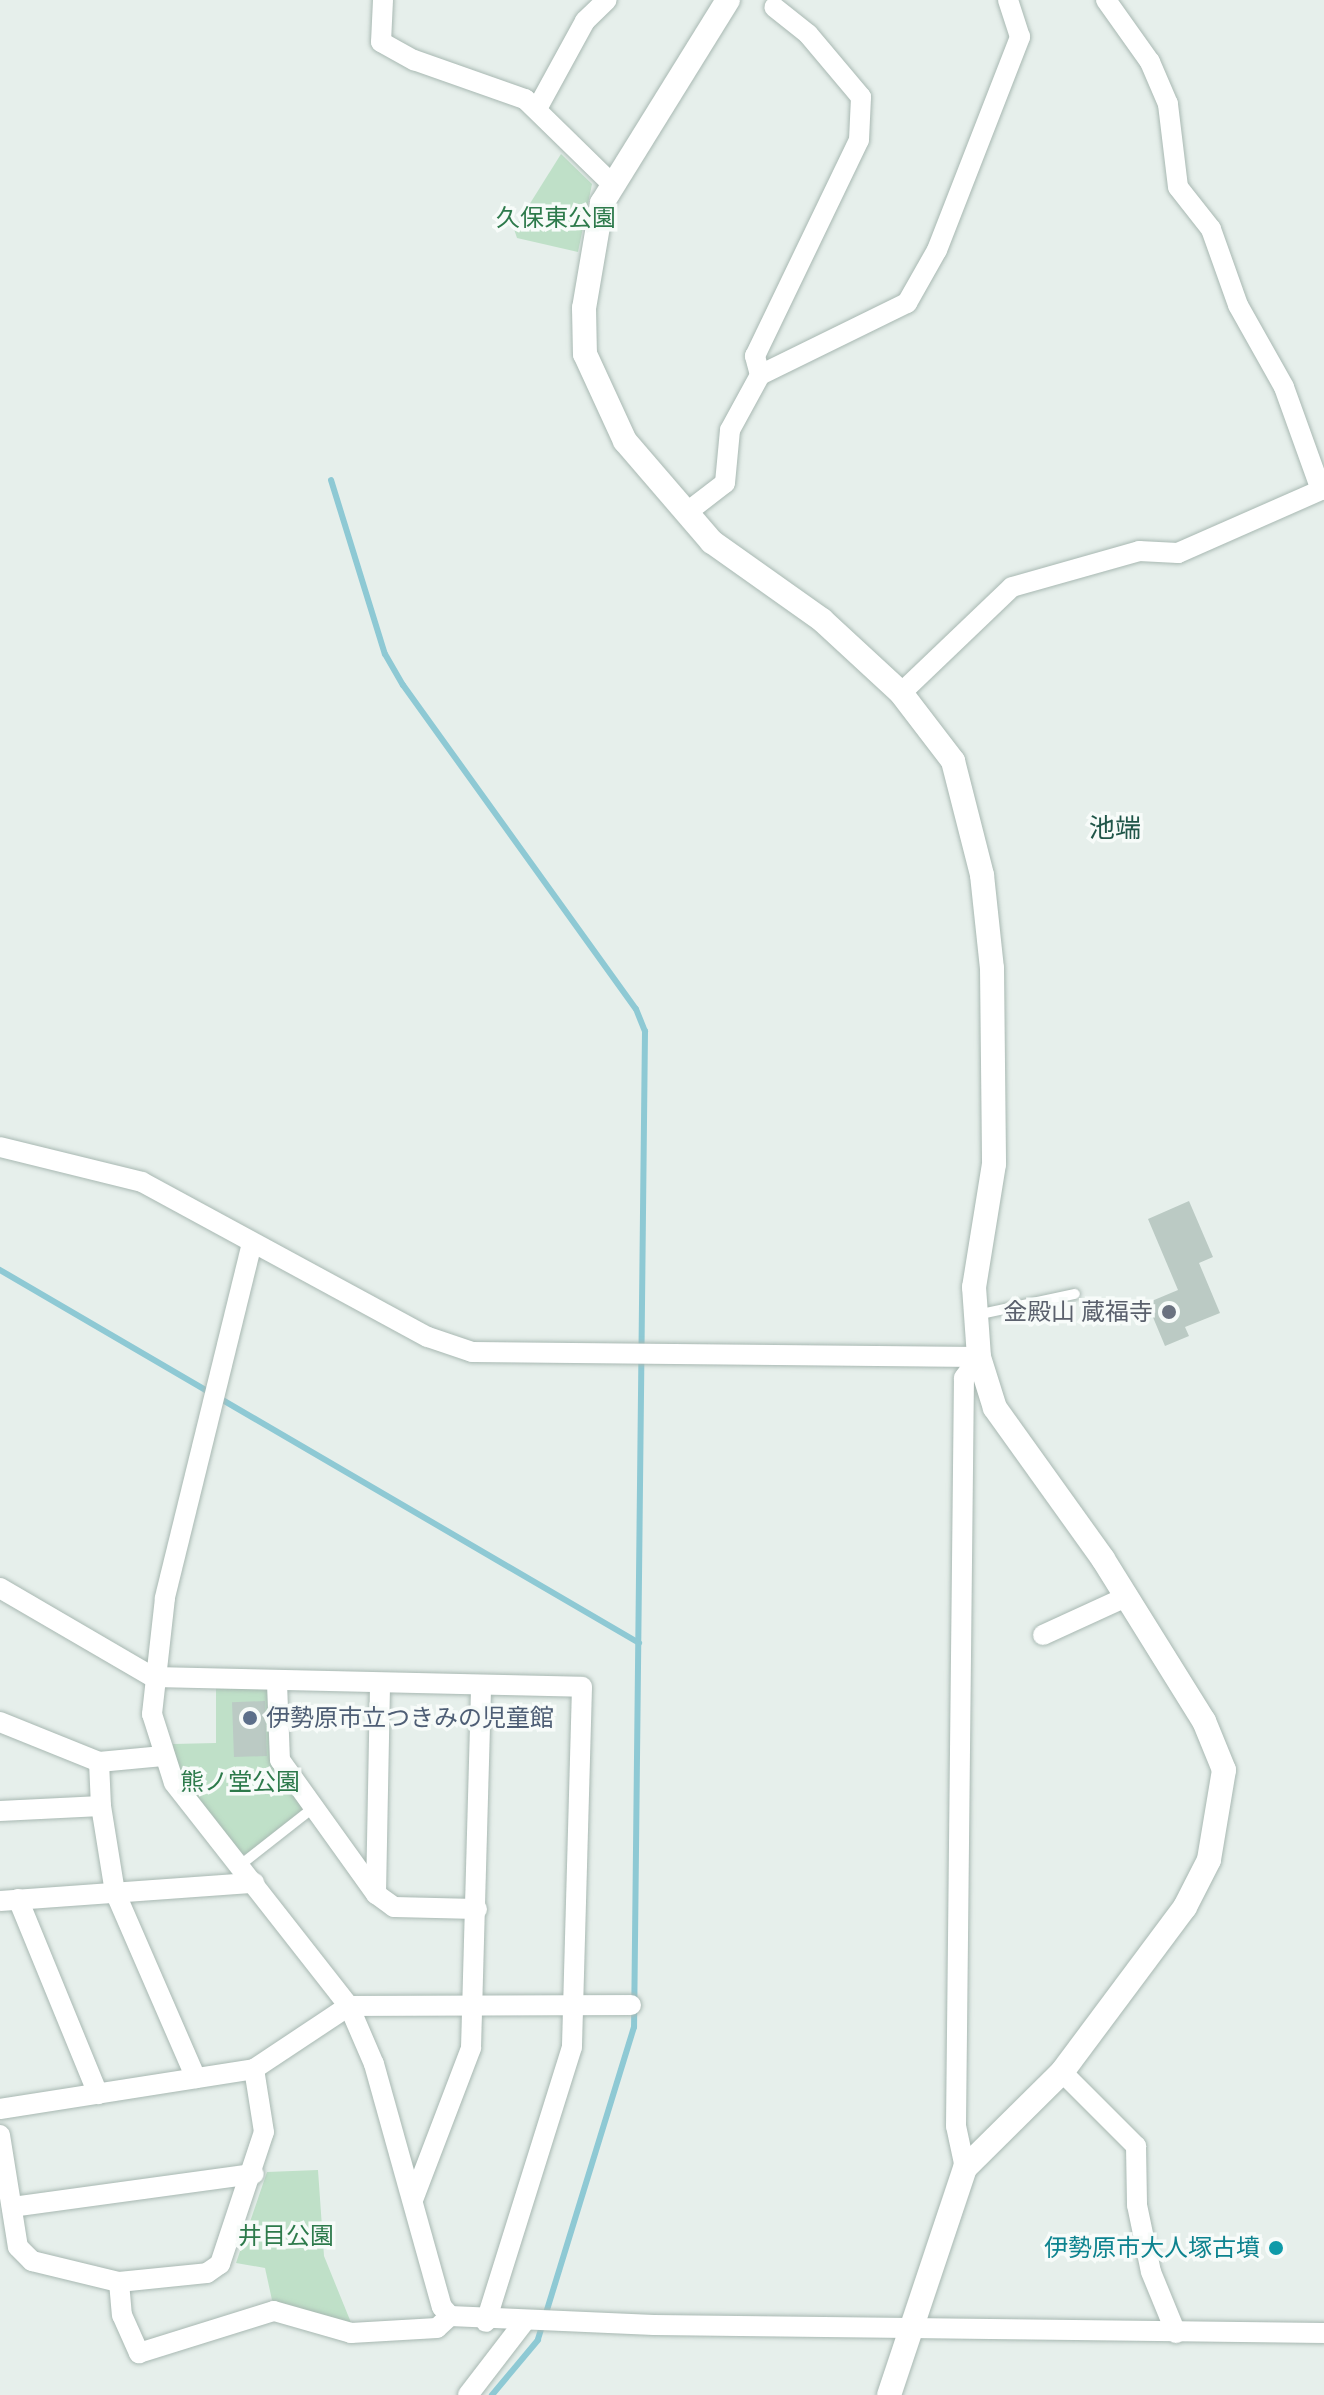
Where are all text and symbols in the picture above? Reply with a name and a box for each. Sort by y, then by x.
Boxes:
park label: 久保東公園 [496,204,616,232]
district label: 池端 [1089,812,1141,844]
place label: 金殿山 蔵福寺 [1003,1298,1153,1326]
marker: 金殿山 蔵福寺 [1160,1303,1178,1321]
place label: 伊勢原市立つきみの児童館 [266,1704,554,1732]
marker: 伊勢原市立つきみの児童館 [241,1709,259,1727]
park label: 熊ノ堂公園 [180,1768,300,1796]
park label: 井目公園 [238,2222,334,2250]
place label: 伊勢原市大人塚古墳 [1044,2234,1260,2262]
marker: 伊勢原市大人塚古墳 [1267,2239,1285,2257]

